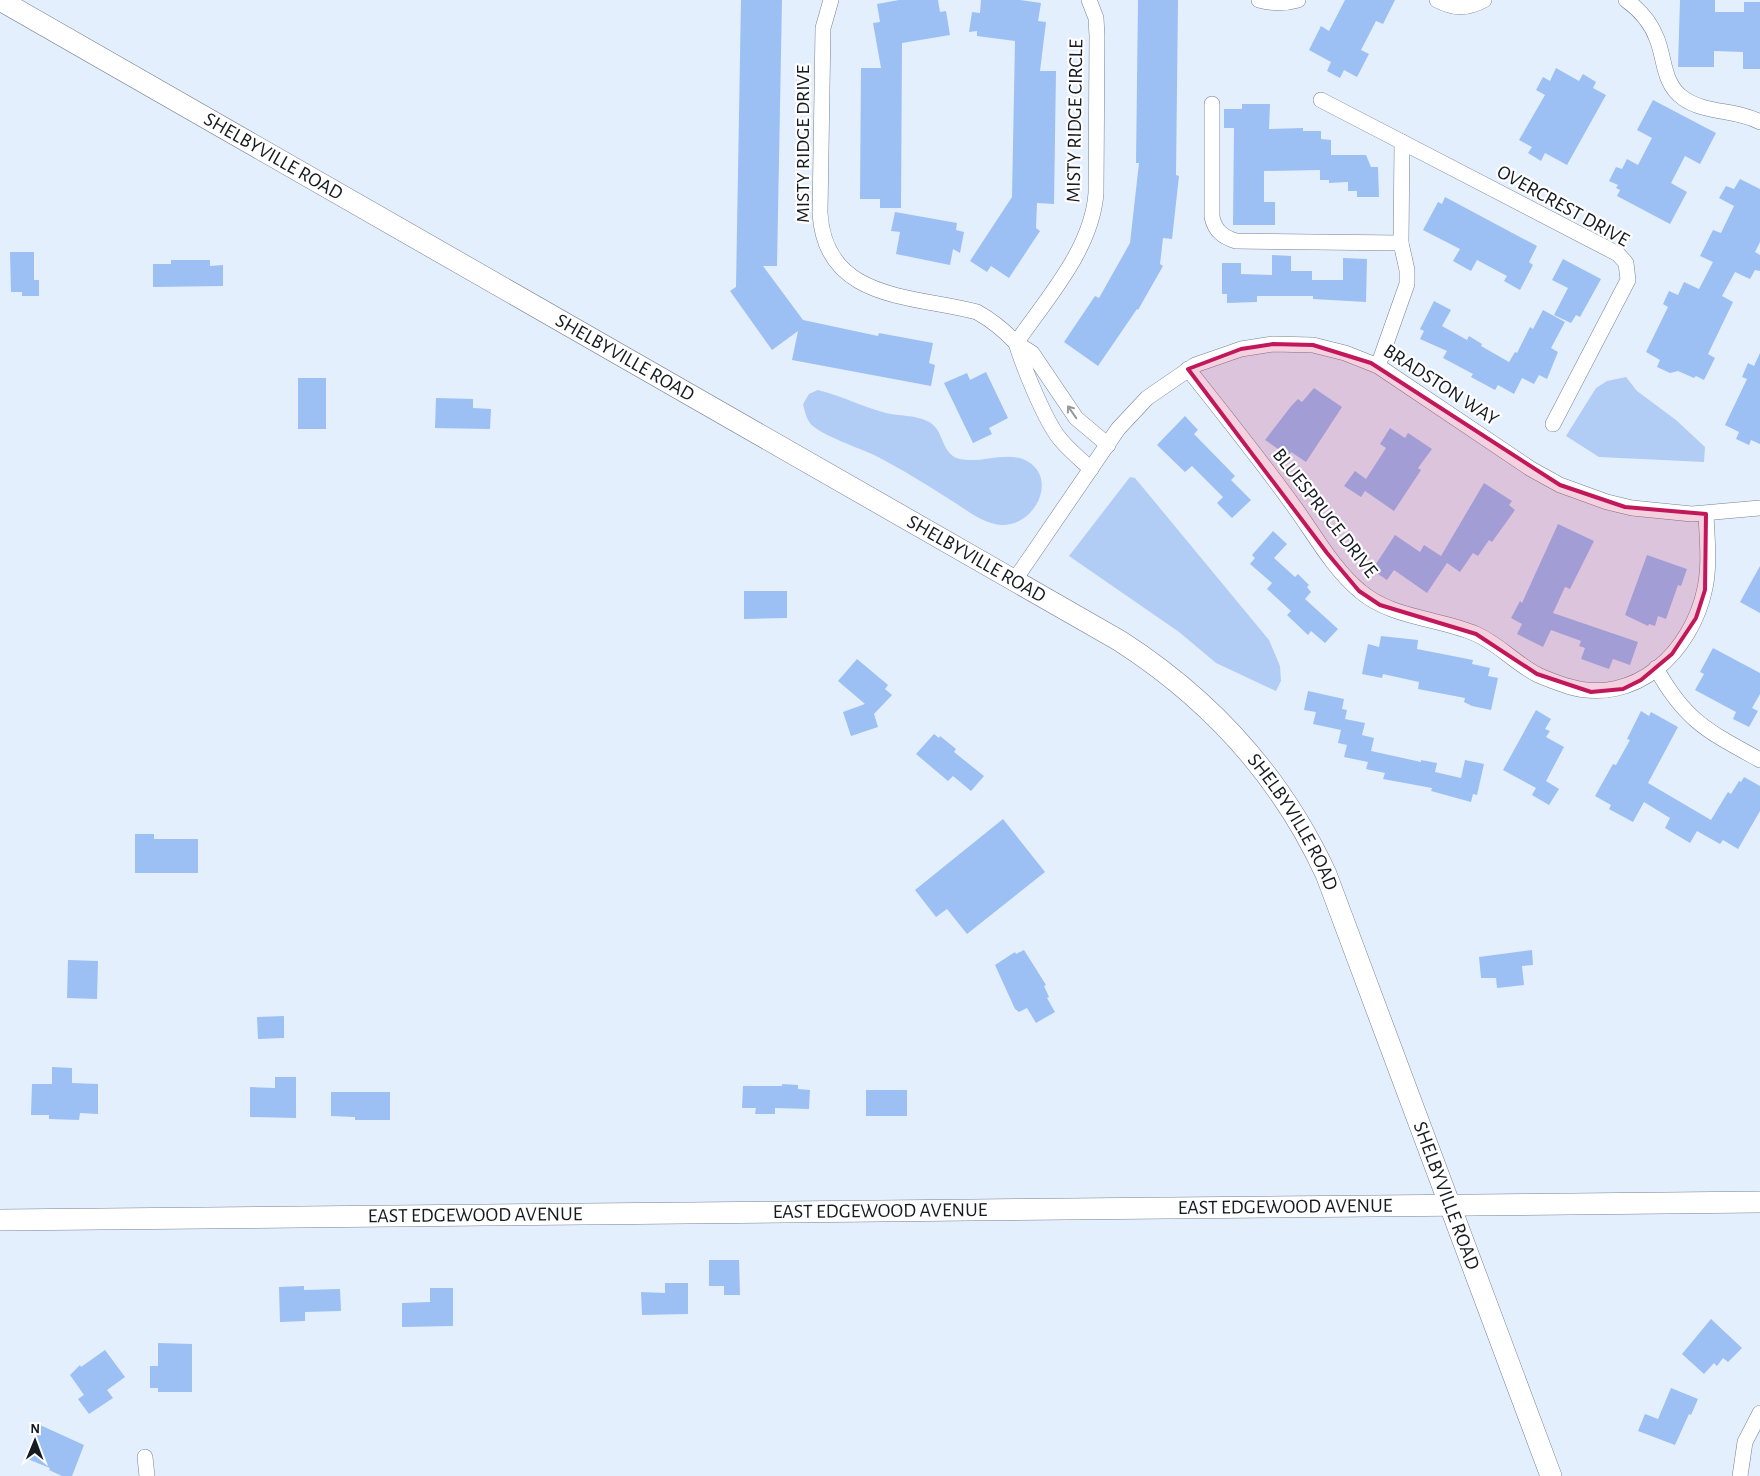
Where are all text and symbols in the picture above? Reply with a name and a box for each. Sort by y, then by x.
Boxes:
street label: MISTY RIDGE CIRCLE [1064,39,1086,203]
street label: MISTY RIDGE DRIVE [793,65,813,223]
street label: SHELBYVILLE ROAD [201,109,346,204]
street label: OVERCREST DRIVE [1494,161,1633,251]
street label: SHELBYVILLE ROAD [552,310,698,405]
street label: BRADSTON WAY [1380,340,1502,430]
one-way arrow [1067,405,1077,419]
street label: BLUESPRUCE DRIVE [1269,445,1382,582]
street label: SHELBYVILLE ROAD [904,511,1049,606]
street label: SHELBYVILLE ROAD [1244,750,1341,893]
street label: SHELBYVILLE ROAD [1409,1119,1483,1273]
street label: EAST EDGEWOOD AVENUE [1177,1196,1393,1218]
street label: EAST EDGEWOOD AVENUE [772,1200,988,1222]
street label: EAST EDGEWOOD AVENUE [368,1204,583,1226]
north arrow [10,1416,60,1466]
text: N [30,1422,40,1436]

